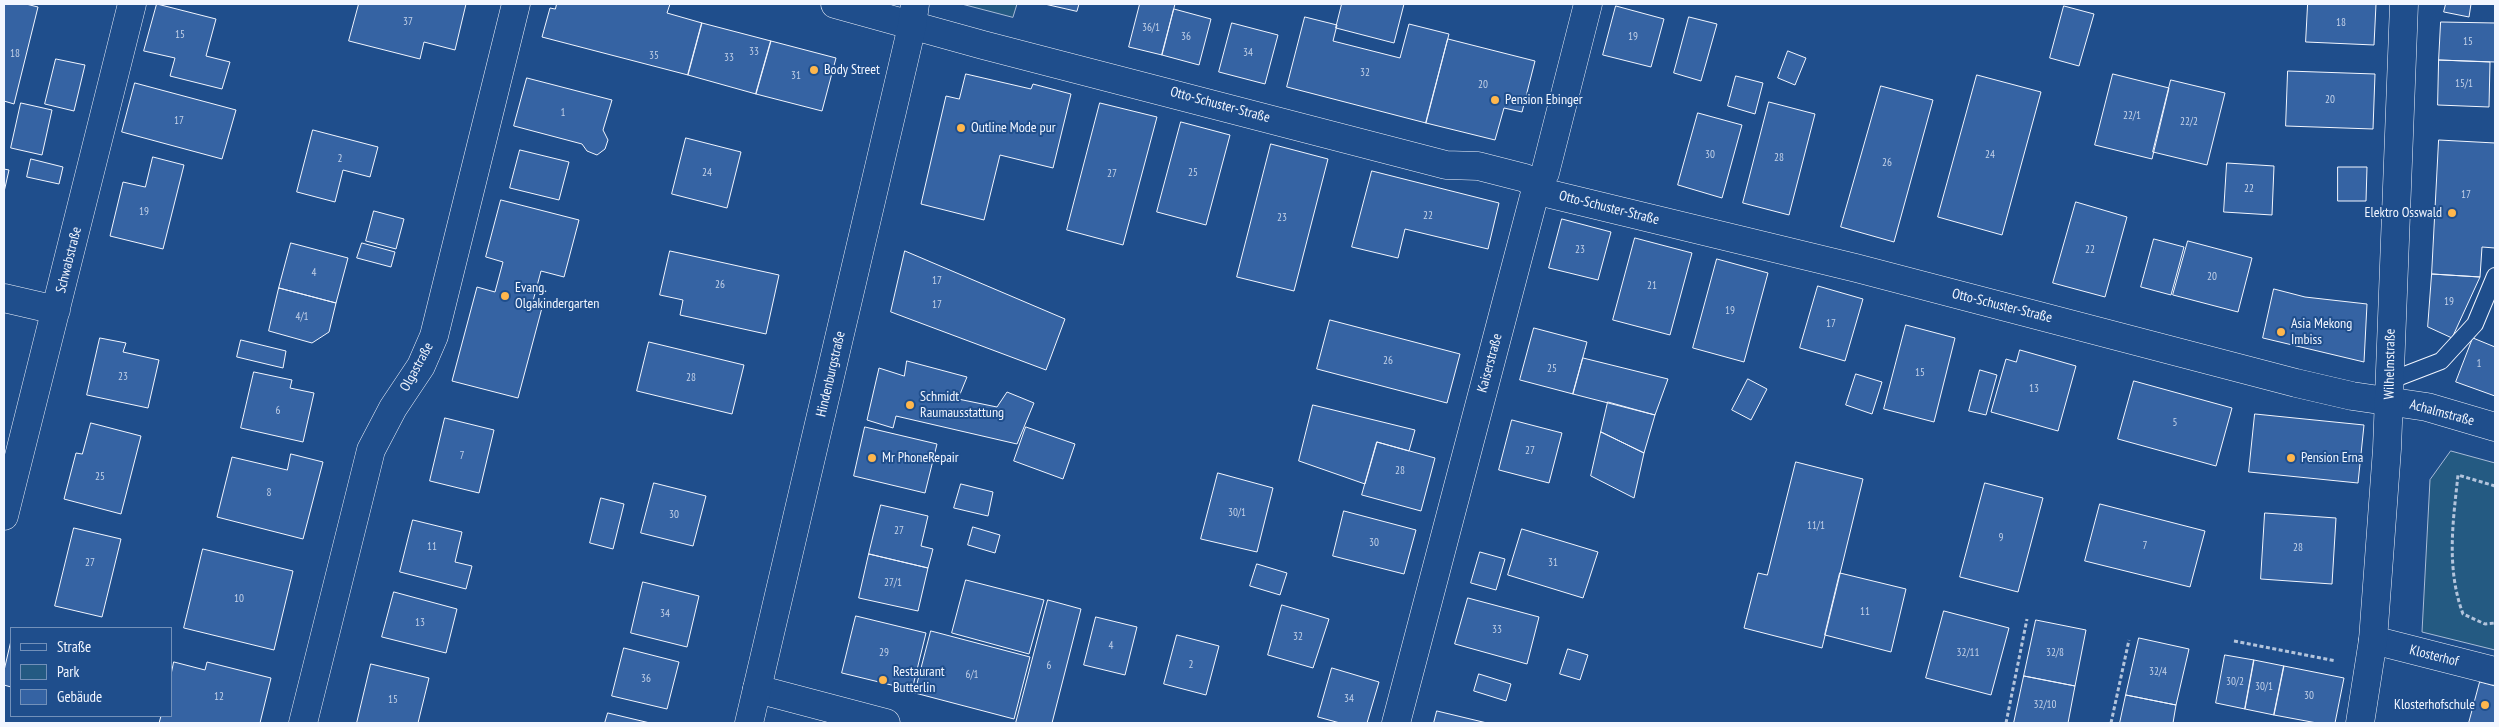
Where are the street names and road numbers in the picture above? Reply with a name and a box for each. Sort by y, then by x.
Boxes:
street label: Otto-Schuster-Straße [1168,84,1272,126]
street label: Otto-Schuster-Straße [1557,187,1661,229]
street label: Schwabstraße [53,225,85,295]
street label: Otto-Schuster-Straße [1950,285,2054,327]
street label: Wilhelmstraße [2381,329,2399,399]
street label: Hindenburgstraße [813,330,849,418]
street label: Kaiserstraße [1474,332,1506,394]
street label: Olgastraße [397,340,437,394]
street label: Achalmstraße [2408,396,2476,430]
street label: Klosterhof [2408,642,2460,670]

